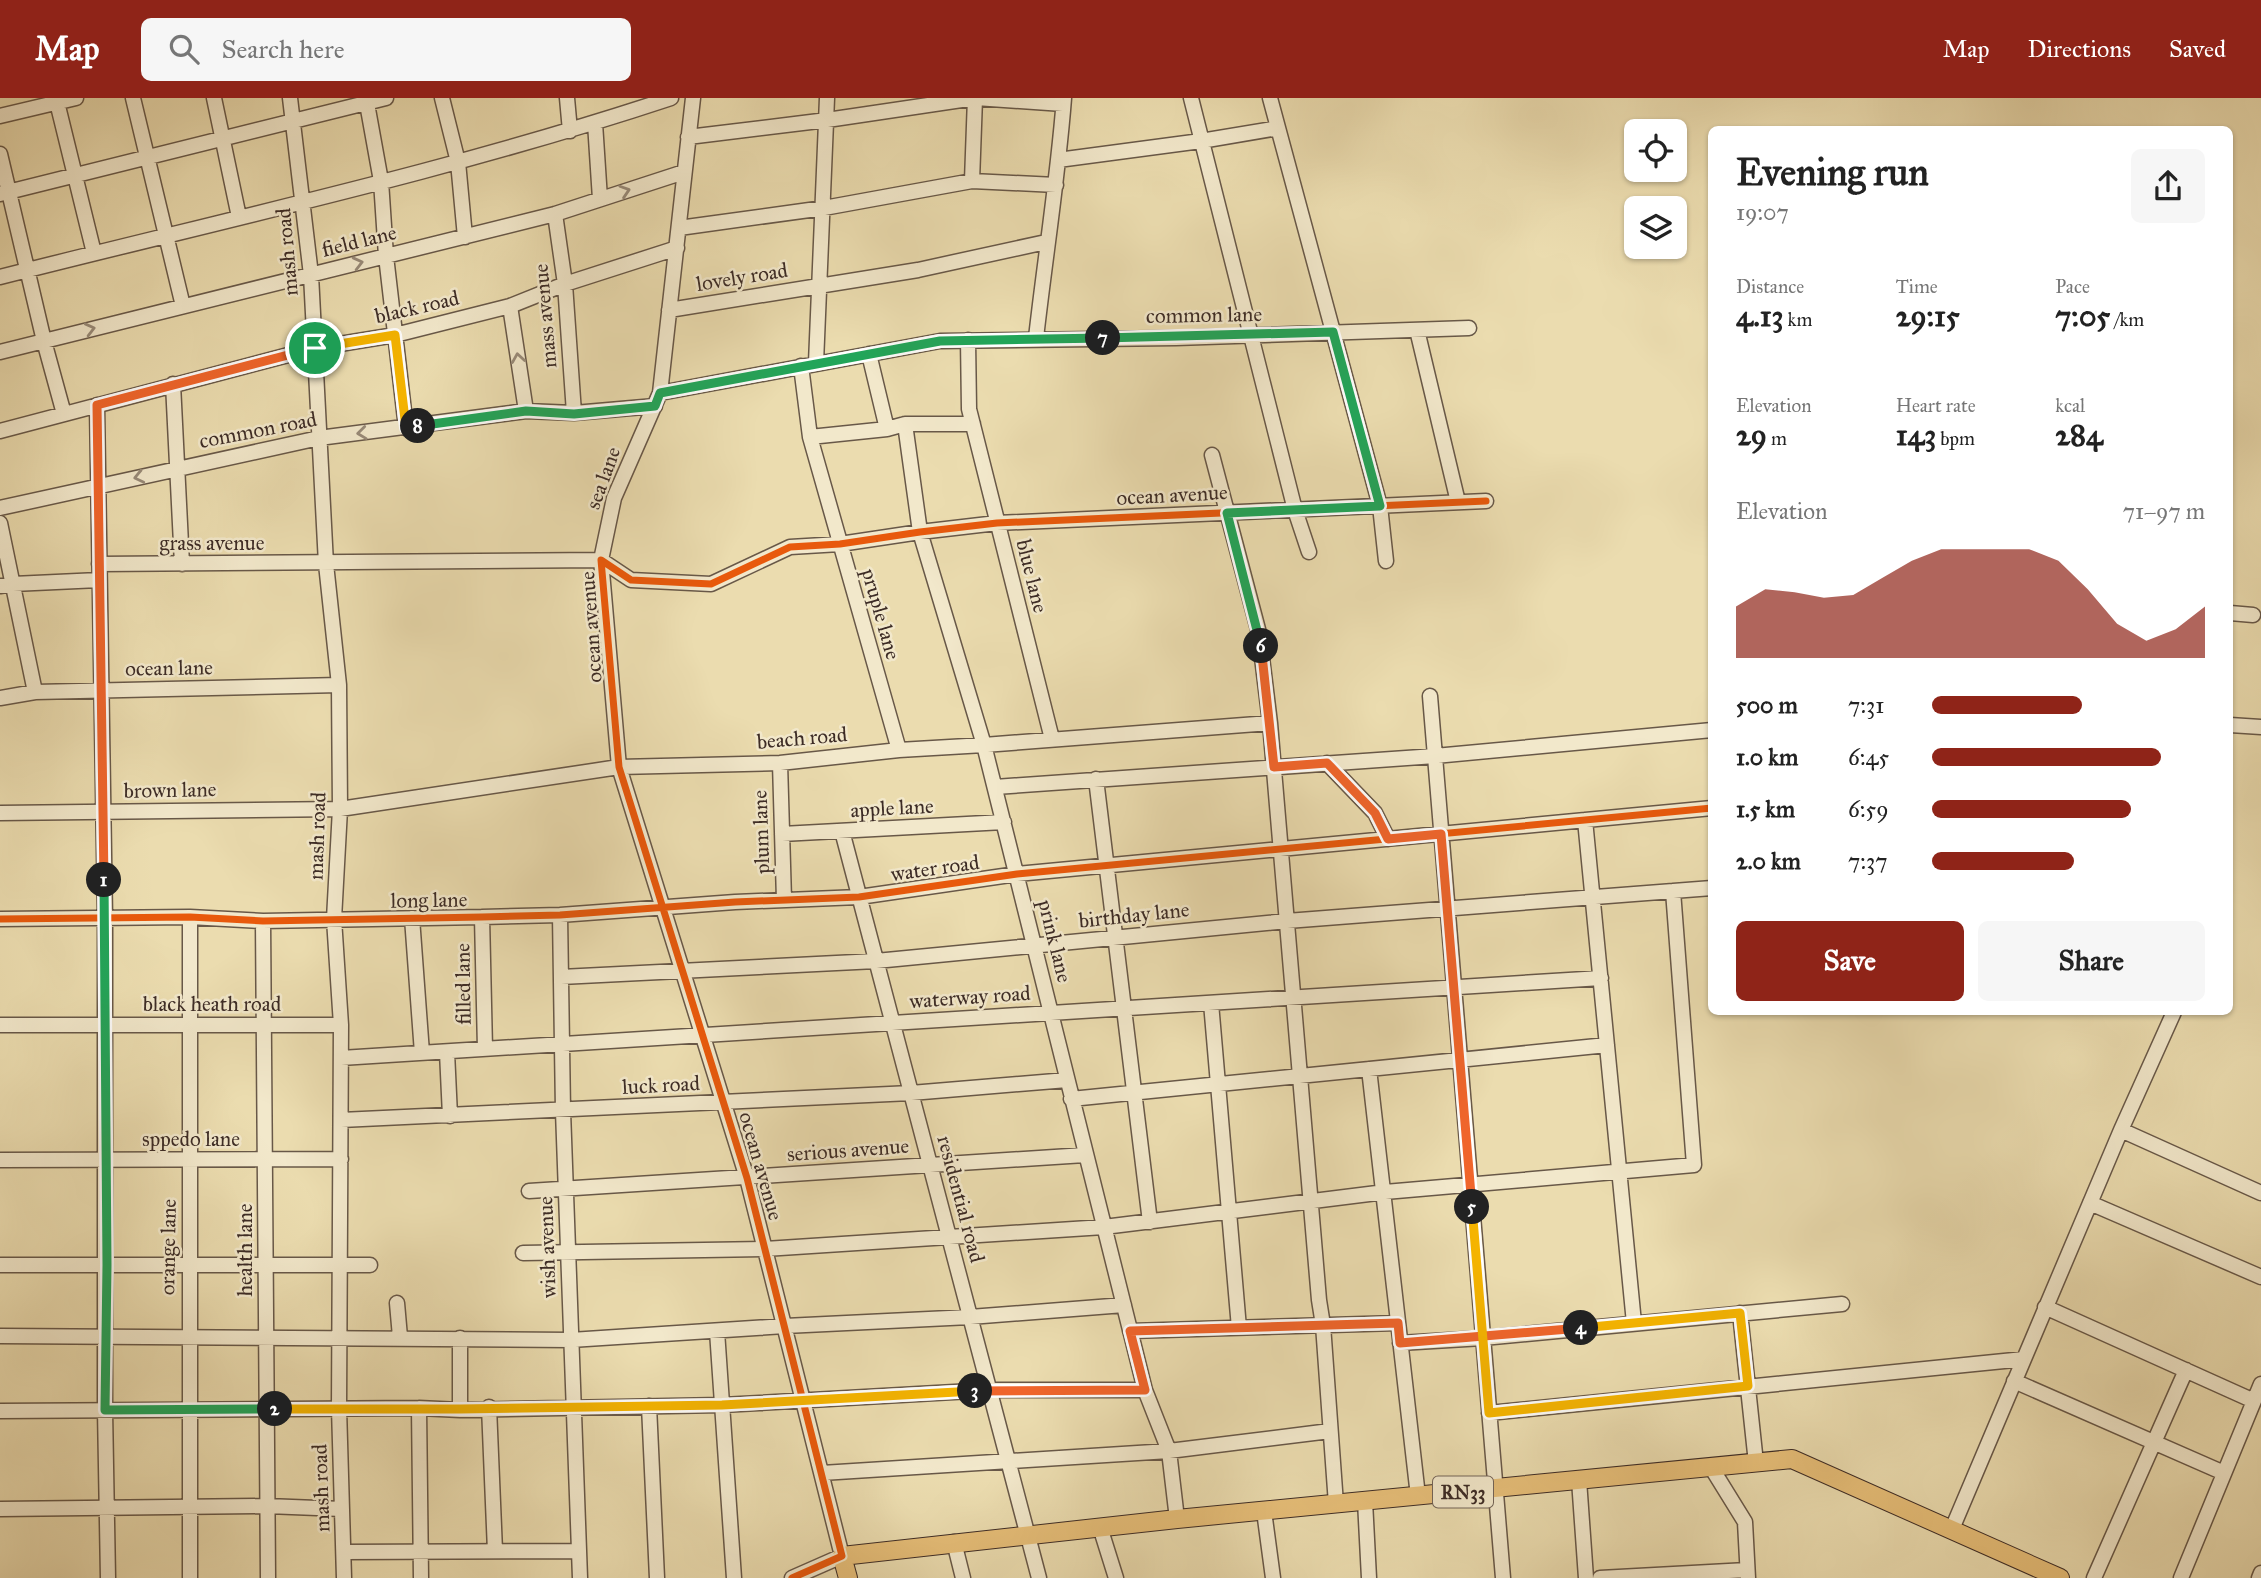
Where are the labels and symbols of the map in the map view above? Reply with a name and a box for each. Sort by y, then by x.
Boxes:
one-way arrow [619,184,631,199]
street label: mash road [270,206,304,297]
street label: field lane [319,219,399,263]
one-way arrow [352,257,364,271]
street label: lovely road [694,257,790,297]
street label: mass avenue [527,262,563,369]
street label: black road [372,285,462,329]
street label: common lane [1146,301,1262,329]
pin [285,318,345,378]
pin: 7 [1086,320,1120,356]
one-way arrow [84,323,96,337]
one-way arrow [511,352,526,364]
street label: common road [197,406,319,454]
pin: 8 [400,408,436,444]
one-way arrow [356,426,367,441]
street label: sea lane [580,443,626,513]
one-way arrow [133,469,145,483]
street label: ocean avenue [1116,479,1229,511]
street label: grass avenue [160,530,265,556]
street label: blue lane [1010,537,1054,616]
street label: pruple lane [855,565,906,663]
street label: ocean avenue [574,570,608,684]
pin: 6 [1244,628,1278,664]
street label: ocean lane [125,654,213,682]
street label: beach road [756,721,849,755]
street label: brown lane [123,776,217,804]
street label: plum lane [747,789,775,875]
street label: mash road [302,791,332,881]
street label: apple lane [850,793,935,823]
street label: water road [889,849,981,887]
pin: 1 [86,862,122,898]
street label: long lane [390,886,468,914]
street label: prink lane [1032,896,1078,985]
street label: birthday lane [1077,896,1191,934]
street label: filled lane [449,943,477,1025]
street label: waterway road [909,980,1032,1014]
street label: black heath road [143,991,282,1017]
street label: luck road [621,1070,701,1100]
street label: ocean avenue [733,1109,789,1223]
street label: sppedo lane [142,1126,240,1152]
street label: serious avenue [786,1133,910,1167]
street label: residential road [932,1133,991,1266]
pin: 5 [1454,1190,1490,1224]
street label: wish avenue [532,1195,562,1298]
street label: orange lane [154,1198,182,1295]
street label: health lane [232,1203,258,1297]
pin: 4 [1564,1310,1598,1346]
pin: 3 [958,1374,992,1408]
pin: 2 [258,1392,292,1426]
street label: mash road [306,1443,336,1533]
road number: RN33 [1433,1476,1493,1508]

